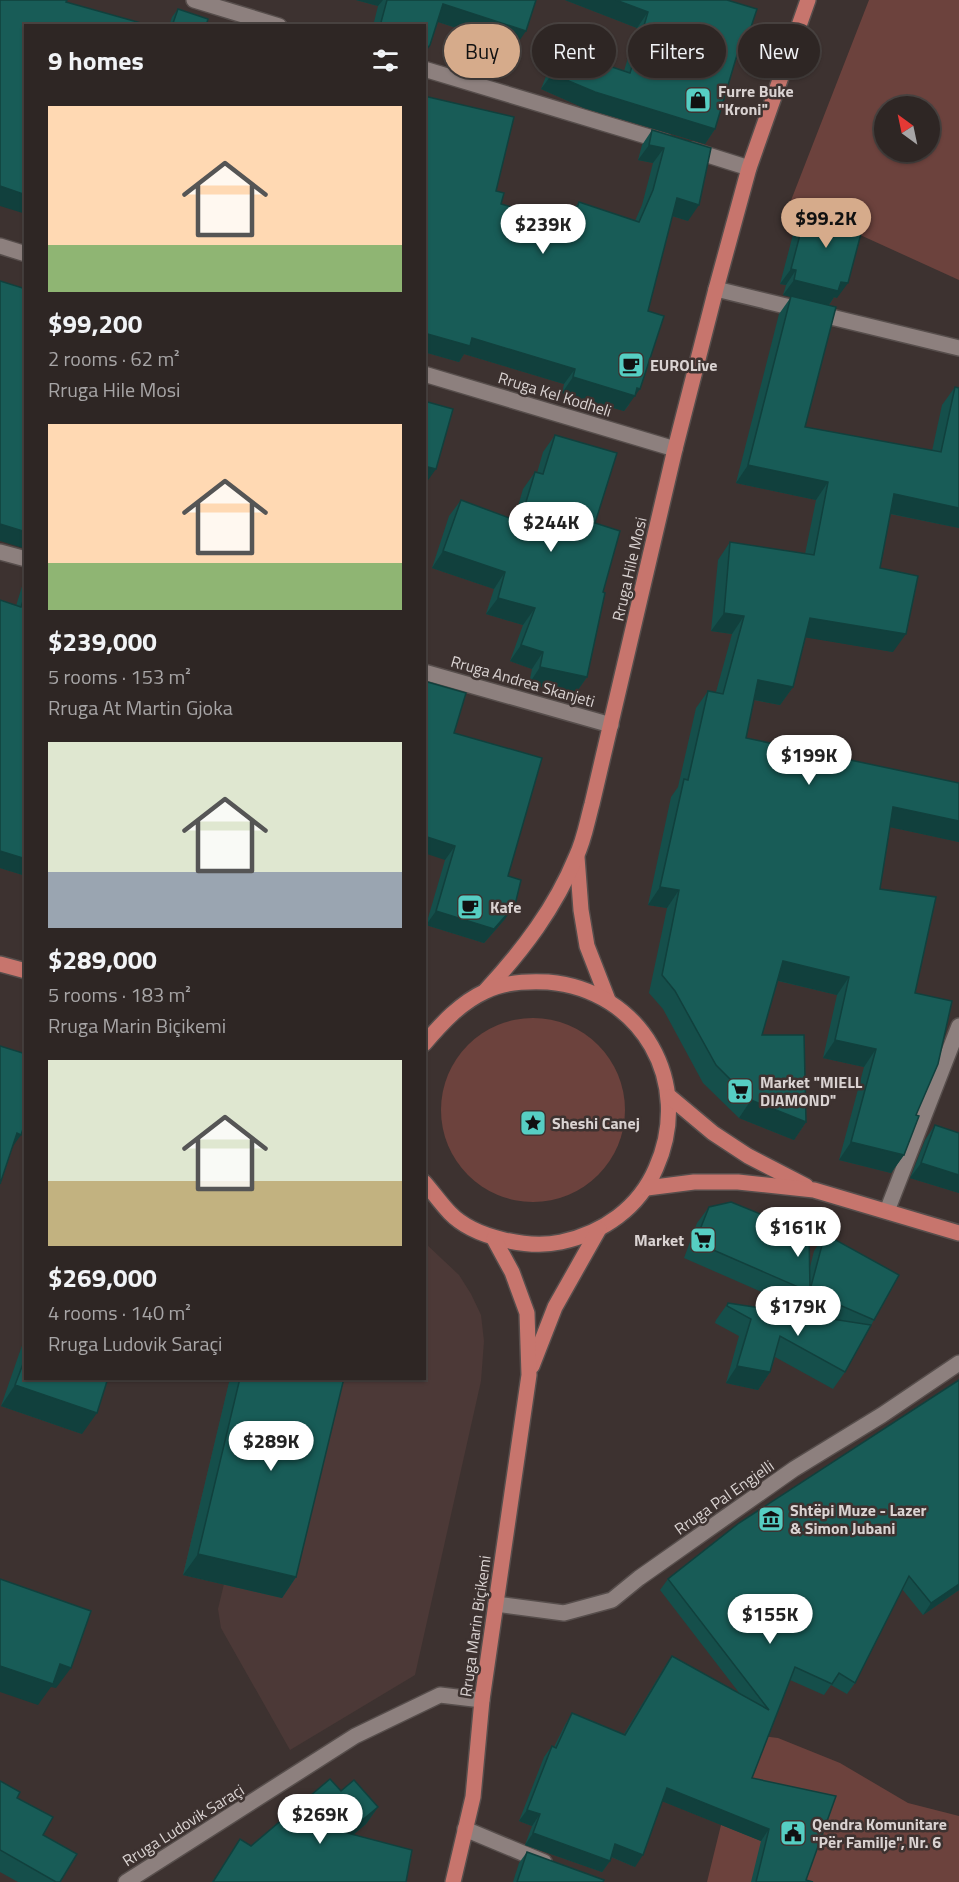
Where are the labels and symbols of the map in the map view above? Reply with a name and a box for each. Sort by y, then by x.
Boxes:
place label: Furre Buke "Kroni" [718,79,794,121]
shop icon: Furre Buke "Kroni" [683,85,713,115]
north arrow [874,96,940,162]
pin: $99.2K [777,198,875,249]
pin: $239K [501,204,585,255]
cafe icon: EUROLive [616,350,646,380]
place label: EUROLive [650,353,717,377]
street label: Rruga Kel Kodheli [495,365,615,423]
pin: $244K [509,502,593,553]
street label: Rruga Hile Mosi [605,515,653,623]
street label: Rruga Andrea Skanjeti [448,649,598,713]
pin: $199K [767,735,851,786]
cafe icon: Kafe [455,892,485,922]
place label: Kafe [490,895,521,919]
place label: Market "MIELL DIAMOND" [760,1070,863,1112]
supermarket icon: Market "MIELL DIAMOND" [725,1076,755,1106]
place icon: Sheshi Canej [518,1108,548,1138]
place label: Sheshi Canej [552,1111,640,1135]
pin: $161K [756,1207,840,1258]
supermarket icon: Market [688,1225,718,1255]
place label: Market [634,1228,684,1252]
pin: $179K [756,1286,840,1337]
pin: $289K [229,1421,313,1472]
street label: Rruga Pal Engjelli [669,1454,779,1540]
place label: Shtëpi Muze - Lazer & Simon Jubani [790,1498,927,1540]
museum icon: Shtëpi Muze - Lazer & Simon Jubani [756,1504,786,1534]
street label: Rruga Marin Biçikemi [453,1554,497,1698]
pin: $155K [728,1594,812,1645]
street label: Rruga Ludovik Saraçi [117,1778,249,1872]
pin: $269K [278,1794,362,1845]
place label: Qendra Komunitare "Për Familje", Nr. 6 [812,1812,947,1854]
public building icon: Qendra Komunitare "Për Familje", Nr. 6 [778,1818,808,1848]

